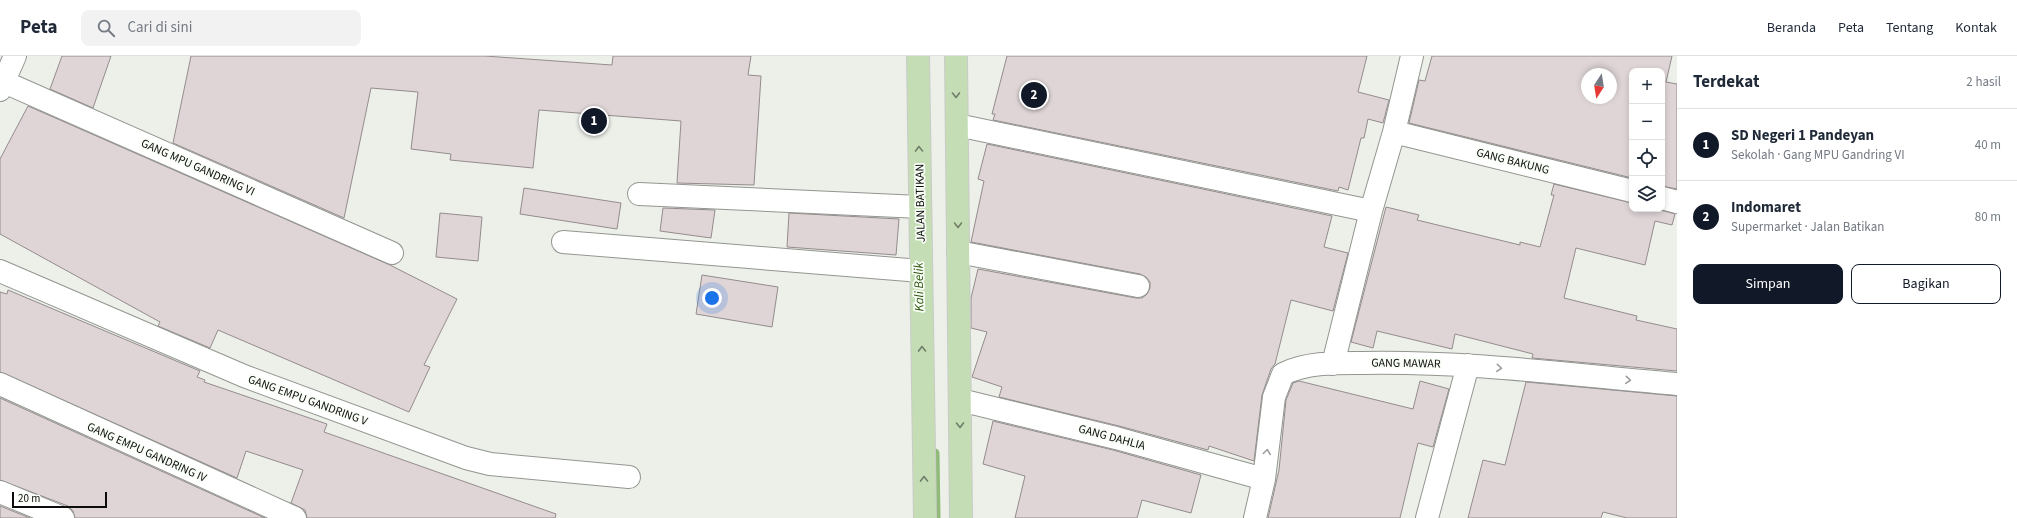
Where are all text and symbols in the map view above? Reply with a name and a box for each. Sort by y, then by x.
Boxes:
search box [81,10,361,46]
text: Peta [20,14,57,41]
icon: search [95,17,117,39]
text: Cari di sini [127,17,192,38]
text: Beranda [1767,18,1816,38]
text: Peta [1838,18,1864,38]
text: Tentang [1886,18,1933,38]
text: Kontak [1955,18,1997,38]
north arrow [1581,68,1617,104]
map controls [1629,68,1665,212]
button: + [1629,68,1665,104]
text: Terdekat [1693,70,1759,94]
text: 2 hasil [1966,73,2001,91]
pin: 2 [1021,80,1047,110]
one-way arrow [952,92,960,98]
button: − [1629,104,1665,140]
pin: 1 [581,106,607,136]
text: SD Negeri 1 Pandeyan [1731,125,1874,146]
street label: GANG MPU GANDRING VI [138,135,257,200]
text: 1 [1703,136,1709,154]
text: 40 m [1975,136,2001,154]
button: locate [1629,140,1665,176]
street label: GANG BAKUNG [1475,144,1551,179]
one-way arrow [915,146,923,152]
text: Sekolah · Gang MPU Gandring VI [1731,146,1905,164]
street label: JALAN BATIKAN [911,164,930,242]
button: layers [1629,176,1665,212]
text: Indomaret [1731,197,1801,218]
text: 2 [1703,208,1709,226]
text: 80 m [1975,208,2001,226]
text: Supermarket · Jalan Batikan [1731,218,1884,236]
one-way arrow [954,222,962,228]
water label: Kali Belik [910,261,928,312]
button: Simpan [1693,264,1843,304]
button: Bagikan [1851,264,2001,304]
your location [702,288,722,308]
one-way arrow [918,346,926,352]
street label: GANG MAWAR [1371,354,1441,373]
one-way arrow [1496,364,1502,373]
street label: GANG EMPU GANDRING V [246,371,371,430]
one-way arrow [1625,375,1631,384]
street label: GANG EMPU GANDRING IV [84,418,210,487]
street label: GANG DAHLIA [1077,420,1148,455]
one-way arrow [956,422,964,428]
one-way arrow [1262,449,1271,455]
one-way arrow [920,476,928,482]
scale bar [12,490,107,509]
text: 20 m [18,491,40,506]

